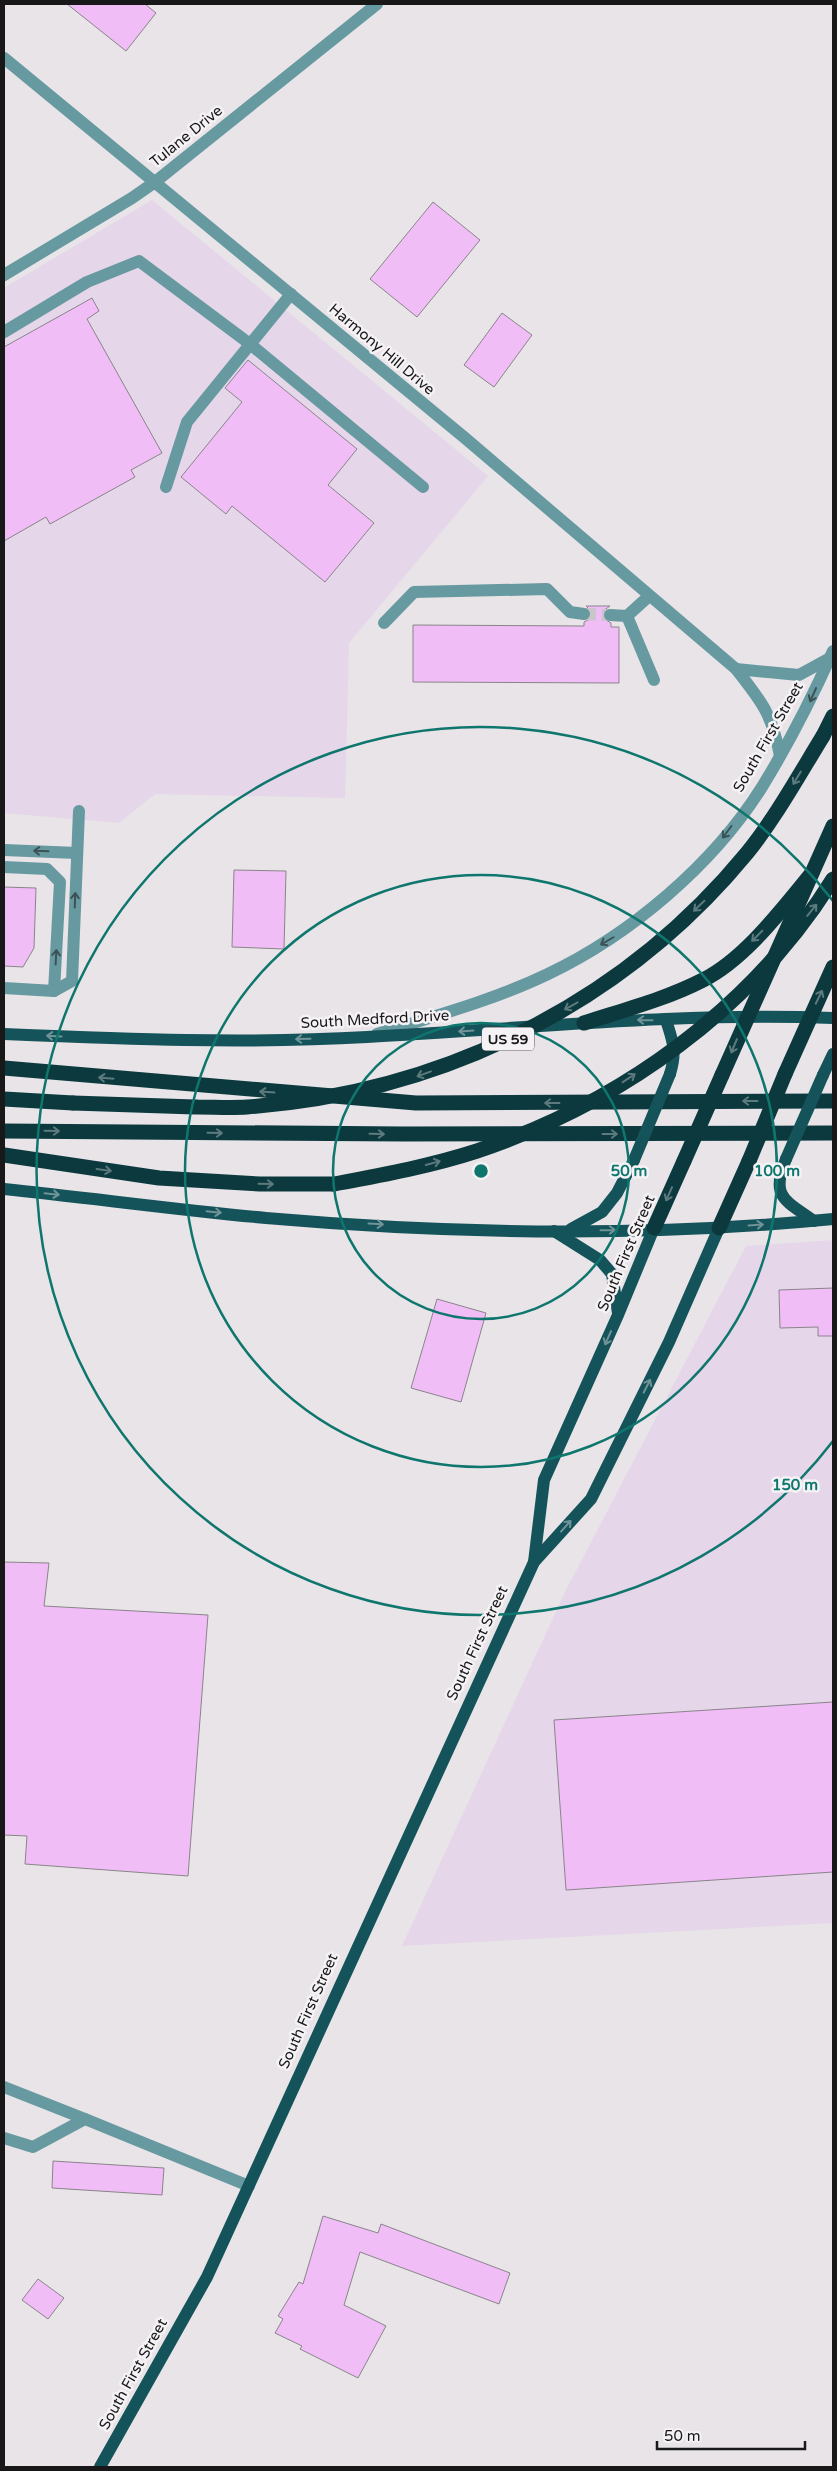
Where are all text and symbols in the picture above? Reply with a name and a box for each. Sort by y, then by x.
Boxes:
street label: Tulane Drive [146,101,226,171]
street label: Harmony Hill Drive [325,299,439,399]
street label: South First Street [729,678,807,795]
one-way arrow [808,687,817,702]
one-way arrow [792,770,802,784]
one-way arrow [722,826,733,839]
one-way arrow [33,847,49,856]
one-way arrow [71,893,80,909]
one-way arrow [692,900,705,912]
one-way arrow [807,904,818,917]
one-way arrow [751,929,763,942]
one-way arrow [601,936,615,946]
one-way arrow [51,949,60,965]
one-way arrow [814,990,824,1005]
one-way arrow [564,1001,578,1011]
street label: South Medford Drive [300,1006,450,1032]
one-way arrow [638,1015,654,1025]
one-way arrow [458,1026,474,1035]
road number: US 59 [482,1028,534,1050]
one-way arrow [46,1032,62,1041]
one-way arrow [296,1034,312,1043]
one-way arrow [729,1038,739,1053]
one-way arrow [416,1070,432,1079]
one-way arrow [98,1073,114,1082]
one-way arrow [622,1073,636,1083]
one-way arrow [260,1087,276,1096]
one-way arrow [742,1097,758,1106]
one-way arrow [544,1098,560,1107]
one-way arrow [44,1126,60,1136]
one-way arrow [206,1128,223,1138]
one-way arrow [369,1129,385,1139]
one-way arrow [602,1129,618,1139]
one-way arrow [425,1158,441,1167]
centre of rings [472,1162,490,1180]
text: 50 m [611,1162,647,1180]
text: 100 m [754,1162,800,1180]
one-way arrow [96,1165,112,1175]
one-way arrow [257,1179,273,1189]
one-way arrow [664,1186,674,1201]
one-way arrow [44,1189,60,1199]
street label: South First Street [593,1192,659,1314]
one-way arrow [205,1207,221,1217]
one-way arrow [368,1220,384,1229]
one-way arrow [747,1220,763,1230]
one-way arrow [600,1225,616,1234]
one-way arrow [603,1330,613,1345]
one-way arrow [643,1379,652,1394]
text: 150 m [772,1476,818,1494]
one-way arrow [561,1519,572,1532]
street label: South First Street [443,1583,512,1703]
street label: South First Street [274,1950,342,2071]
street label: South First Street [95,2315,171,2433]
scale bar [657,2418,804,2450]
text: 50 m [664,2427,701,2445]

